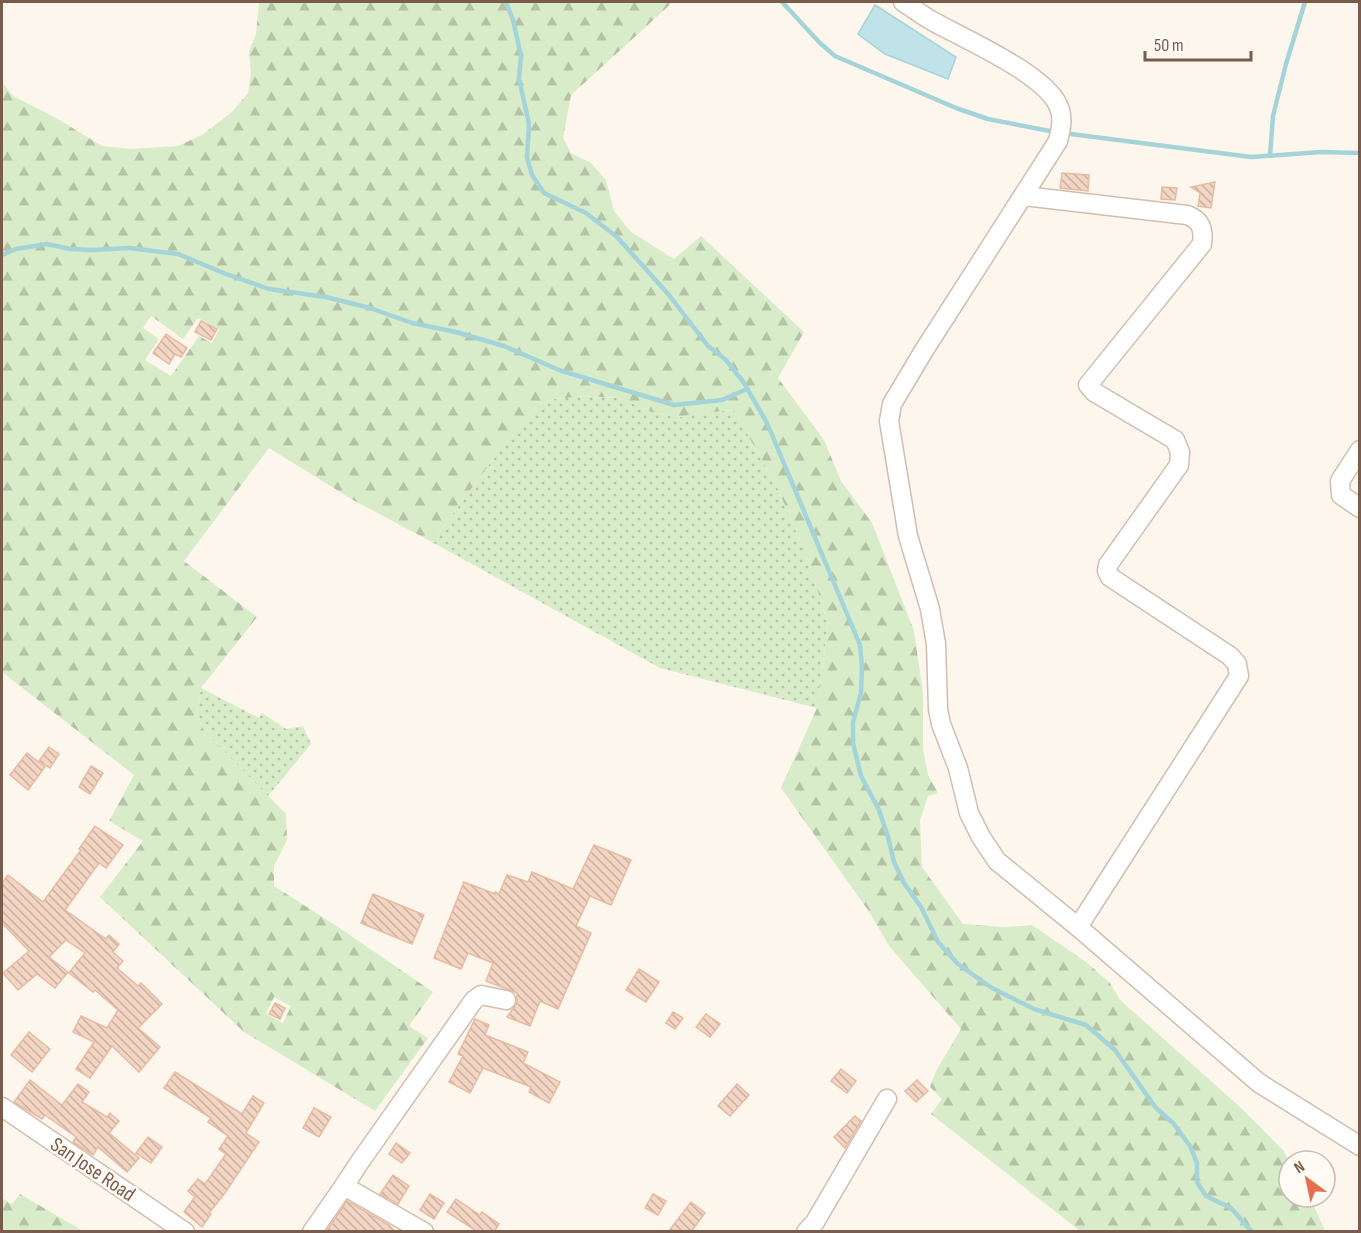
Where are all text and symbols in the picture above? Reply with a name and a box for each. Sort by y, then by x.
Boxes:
scale bar [1145,24,1252,62]
text: 50 m [1154,35,1184,56]
street label: San Jose Road [46,1132,140,1207]
north arrow [1277,1149,1337,1209]
text: N [1291,1157,1308,1178]

